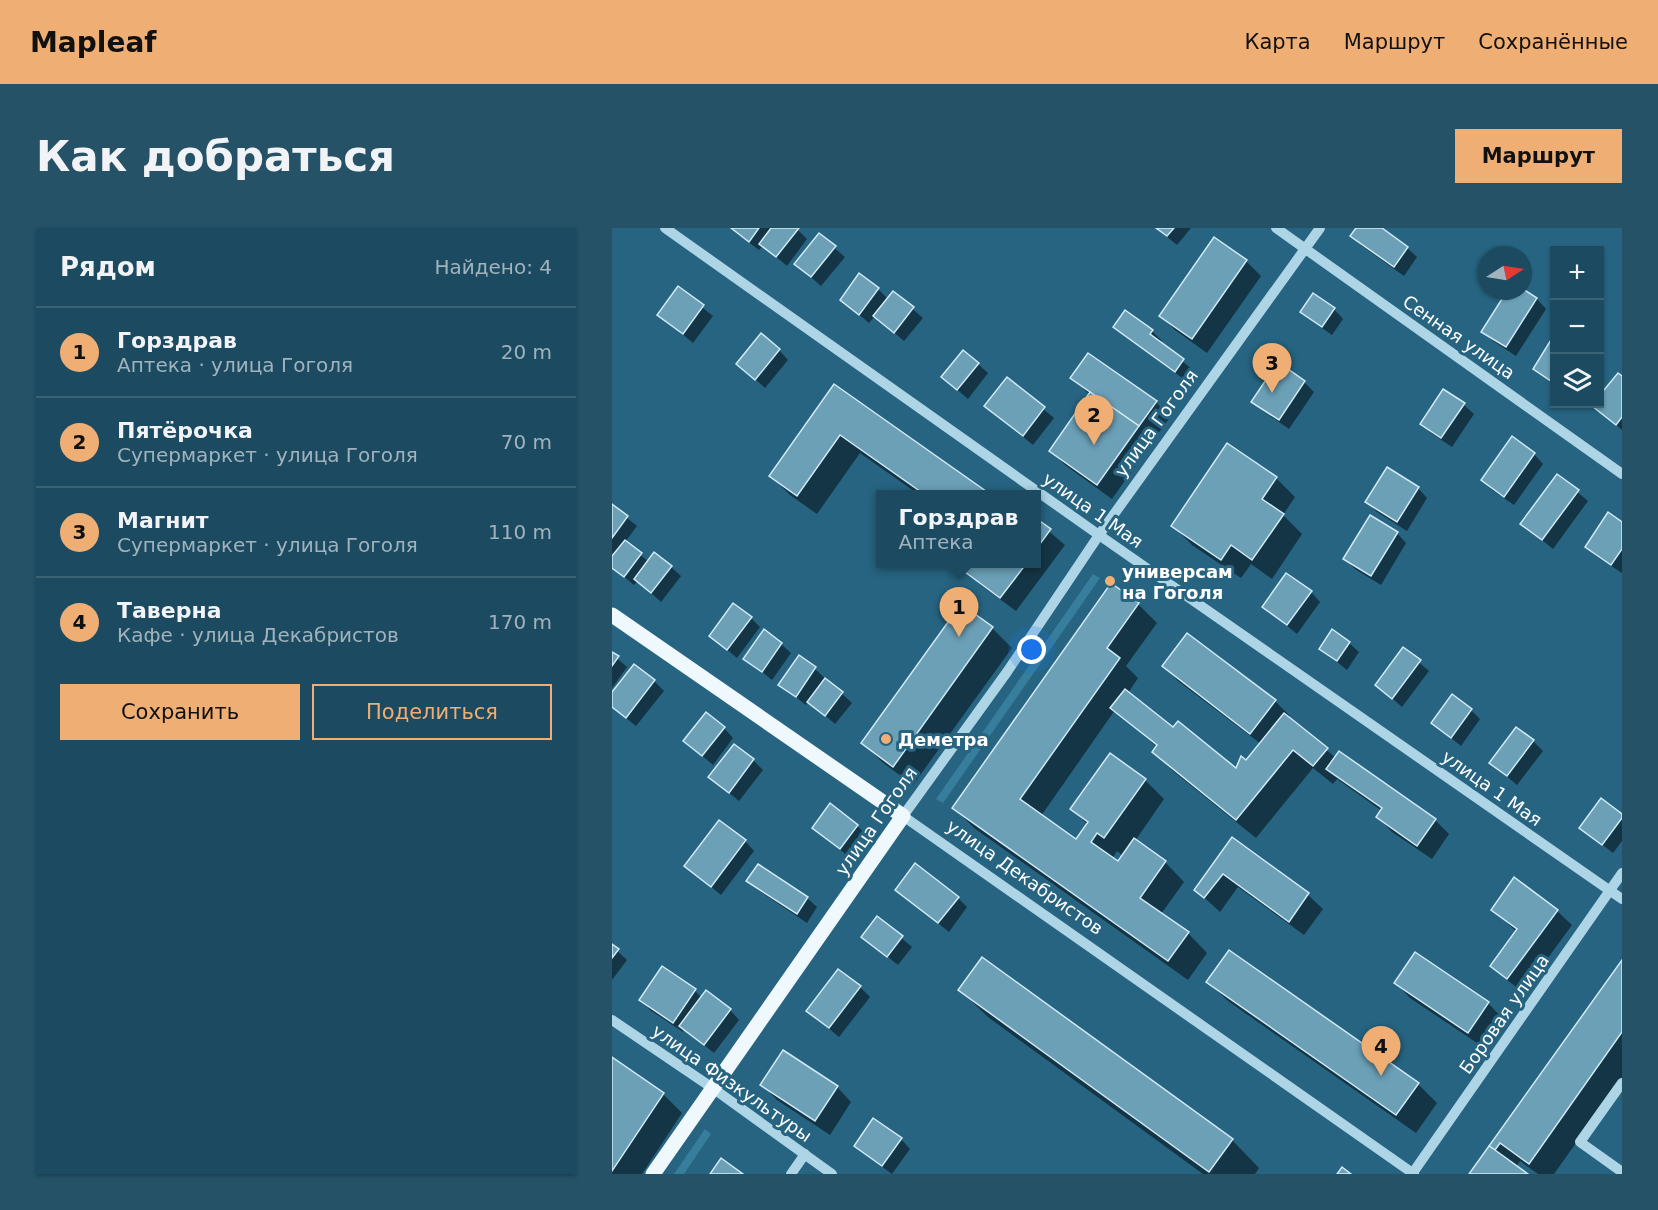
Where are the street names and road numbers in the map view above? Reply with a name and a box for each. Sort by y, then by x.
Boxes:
street label: Сенная улица [1399,291,1519,383]
street label: улица Гоголя [1110,365,1202,481]
street label: улица 1 Мая [1039,468,1147,552]
street label: улица 1 Мая [1438,746,1546,830]
street label: улица Гоголя [831,763,921,879]
street label: улица Декабристов [943,815,1107,939]
street label: Боровая улица [1455,950,1553,1078]
street label: улица Физкультуры [648,1020,816,1146]

